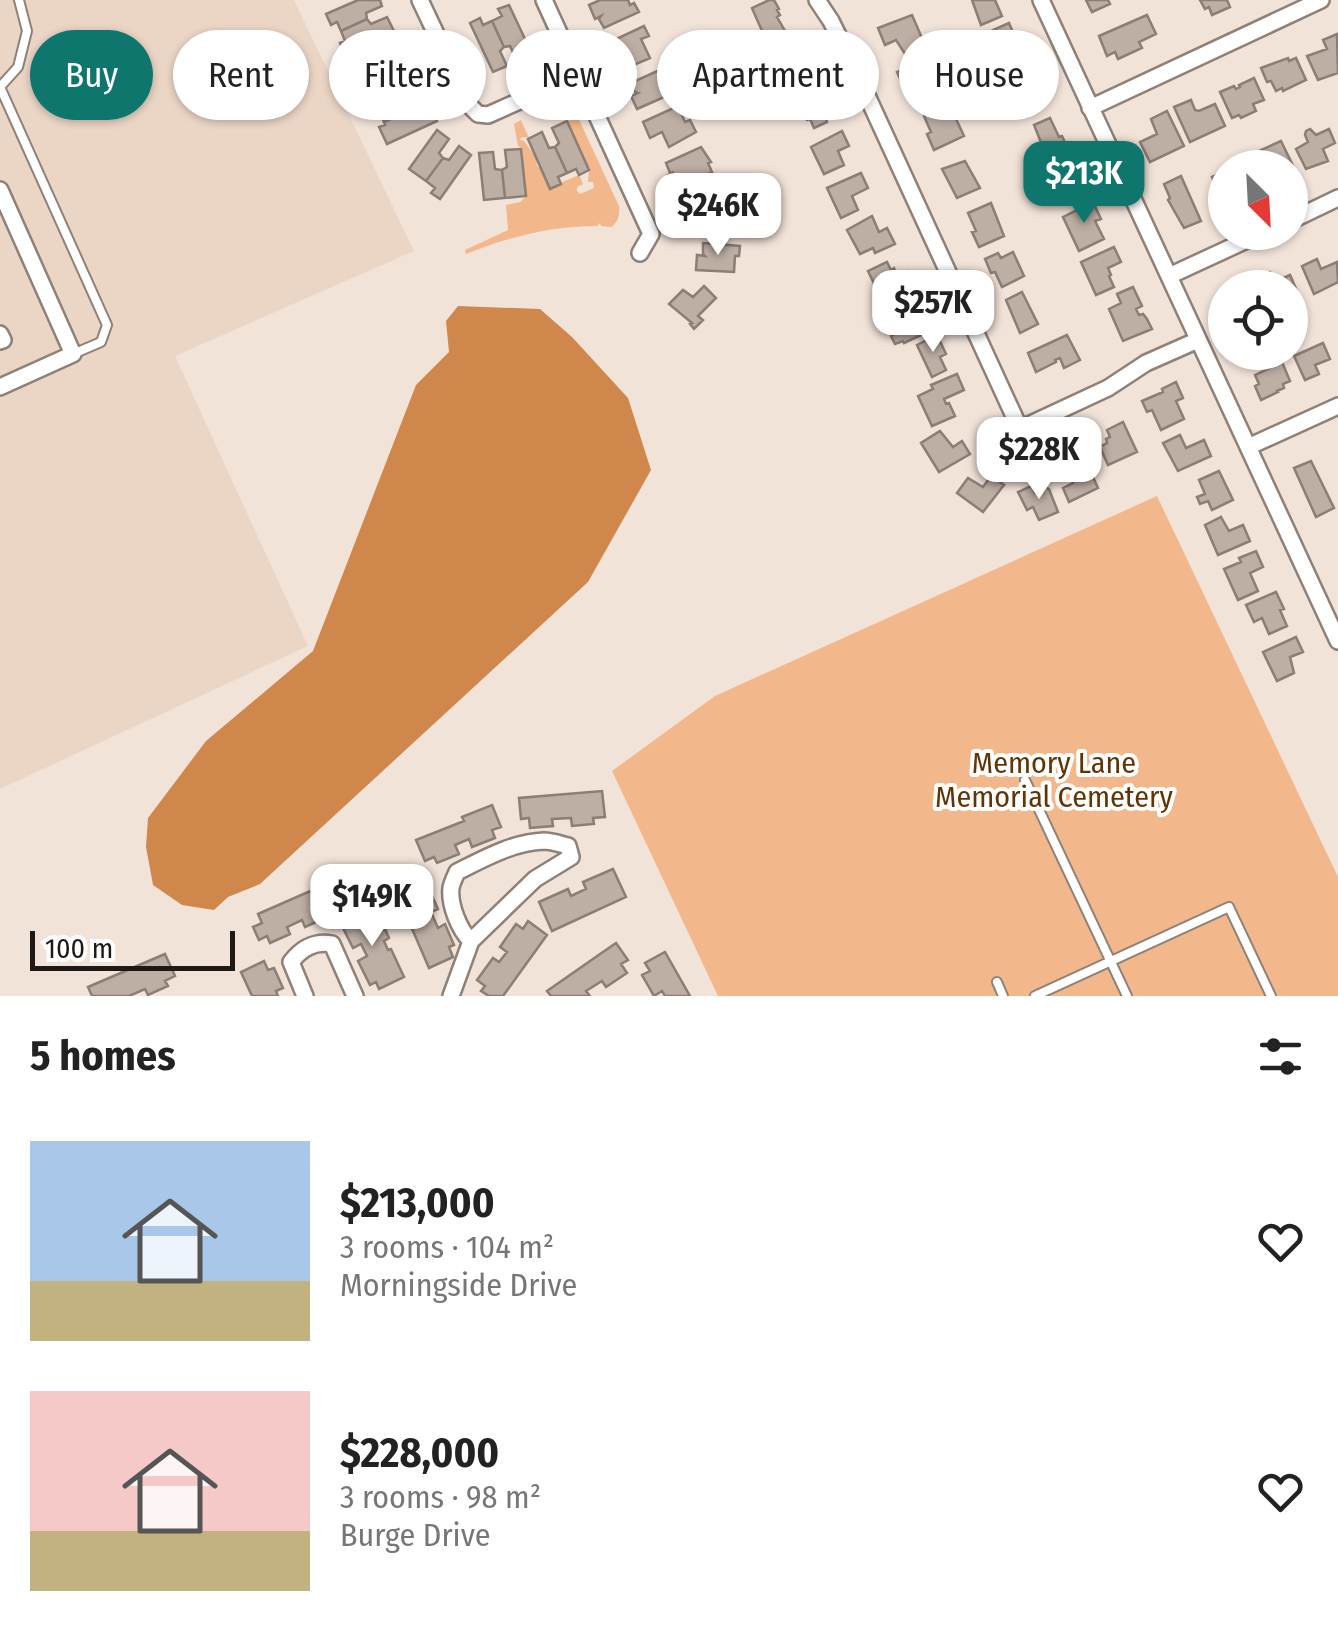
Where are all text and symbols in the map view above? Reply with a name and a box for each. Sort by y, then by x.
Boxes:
chip: Buy [30,30,153,120]
chip: Rent [173,30,309,120]
chip: Filters [329,30,486,120]
chip: New [506,30,637,120]
chip: Apartment [657,30,879,120]
chip: House [899,30,1059,120]
pin: $213K [1014,141,1154,226]
north arrow [1208,150,1308,250]
map controls [1208,150,1308,370]
text: $213K [1045,154,1123,192]
pin: $246K [648,173,788,258]
text: $246K [677,186,759,224]
pin: $257K [863,270,1003,355]
button: locate [1208,270,1308,370]
text: $257K [894,283,972,321]
pin: $228K [969,417,1109,502]
text: $228K [999,430,1079,468]
park label: Memory Lane Memorial Cemetery [935,745,1174,815]
pin: $149K [302,864,442,949]
text: $149K [332,877,412,915]
scale bar [30,926,235,970]
text: 100 m [45,932,113,965]
icon: filters [1253,1029,1308,1084]
text: 5 homes [30,1031,176,1081]
text: $213,000 [340,1178,495,1228]
icon: home [110,1181,230,1301]
icon: heart [1253,1214,1308,1269]
text: 3 rooms · 104 m² [340,1228,554,1266]
text: Morningside Drive [340,1266,577,1304]
text: $228,000 [340,1428,499,1478]
icon: home [110,1431,230,1551]
icon: heart [1253,1464,1308,1519]
text: 3 rooms · 98 m² [340,1478,541,1516]
text: Burge Drive [340,1516,491,1554]

